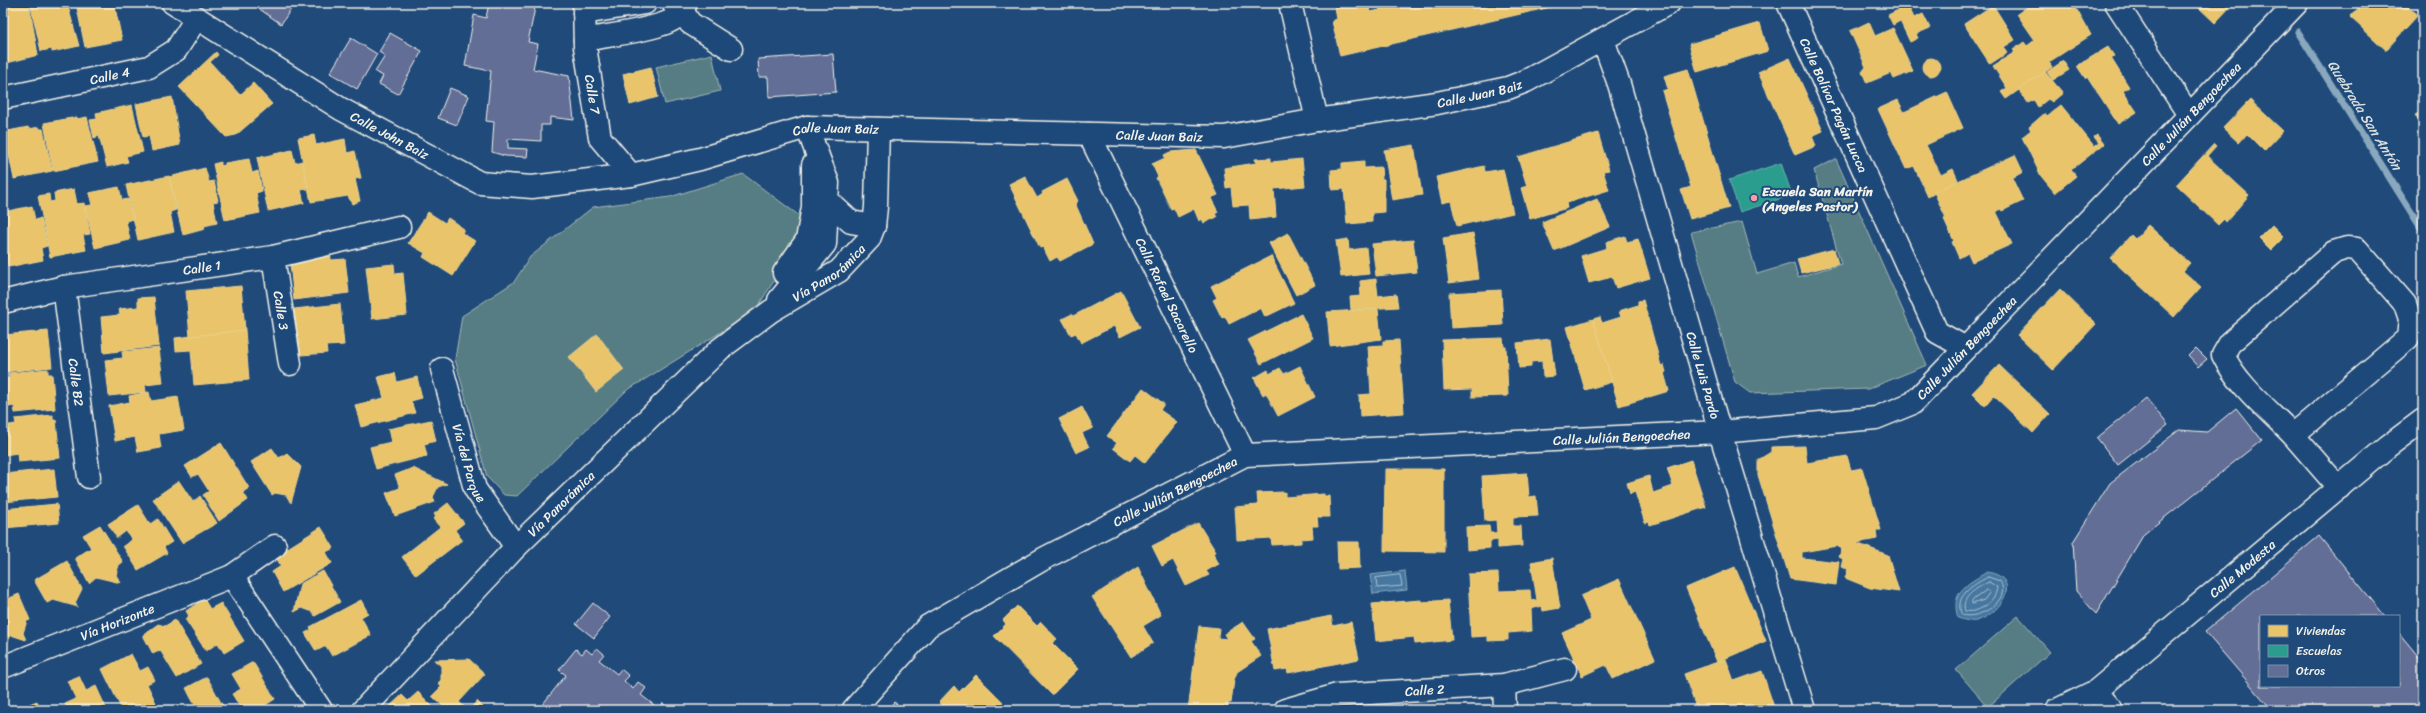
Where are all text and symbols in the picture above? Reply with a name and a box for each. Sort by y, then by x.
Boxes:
street label: Calle Bolívar Pagán Lucca [1793,34,1875,177]
water label: Quebrada San Antón [2321,55,2409,177]
street label: Calle Julián Bengoechea [2135,56,2247,172]
street label: Calle 4 [88,60,132,91]
street label: Calle Juan Baiz [1435,72,1527,115]
street label: Calle 7 [578,73,607,117]
street label: Calle John Baiz [346,105,434,166]
street label: Calle Juan Baiz [790,116,880,143]
street label: Calle Juan Baiz [1116,123,1204,149]
place label: Escuela San Martín (Angeles Pastor) [1762,180,1874,218]
marker: Escuela San Martín (Angeles Pastor) [1749,193,1759,203]
street label: Calle Rafael Sacarello [1129,233,1205,358]
street label: Vía Panorámica [788,238,872,308]
street label: Calle 1 [182,254,223,282]
street label: Calle 3 [267,289,295,332]
street label: Calle Julián Bengoechea [1911,290,2023,405]
street label: Calle Luis Pardo [1679,329,1727,422]
street label: Calle B2 [61,357,91,408]
street label: Vía del Parque [446,421,492,508]
street label: Calle Julián Bengoechea [1552,422,1691,452]
street label: Calle Julián Bengoechea [1109,450,1242,533]
street label: Vía Panorámica [522,465,601,543]
street label: Calle Modesta [2204,534,2281,604]
street label: Vía Horizonte [77,597,158,647]
legend [2260,615,2400,687]
text: Viviendas [2296,620,2346,642]
text: Escuelas [2296,640,2342,662]
text: Otros [2296,660,2325,682]
street label: Calle 2 [1404,678,1446,703]

